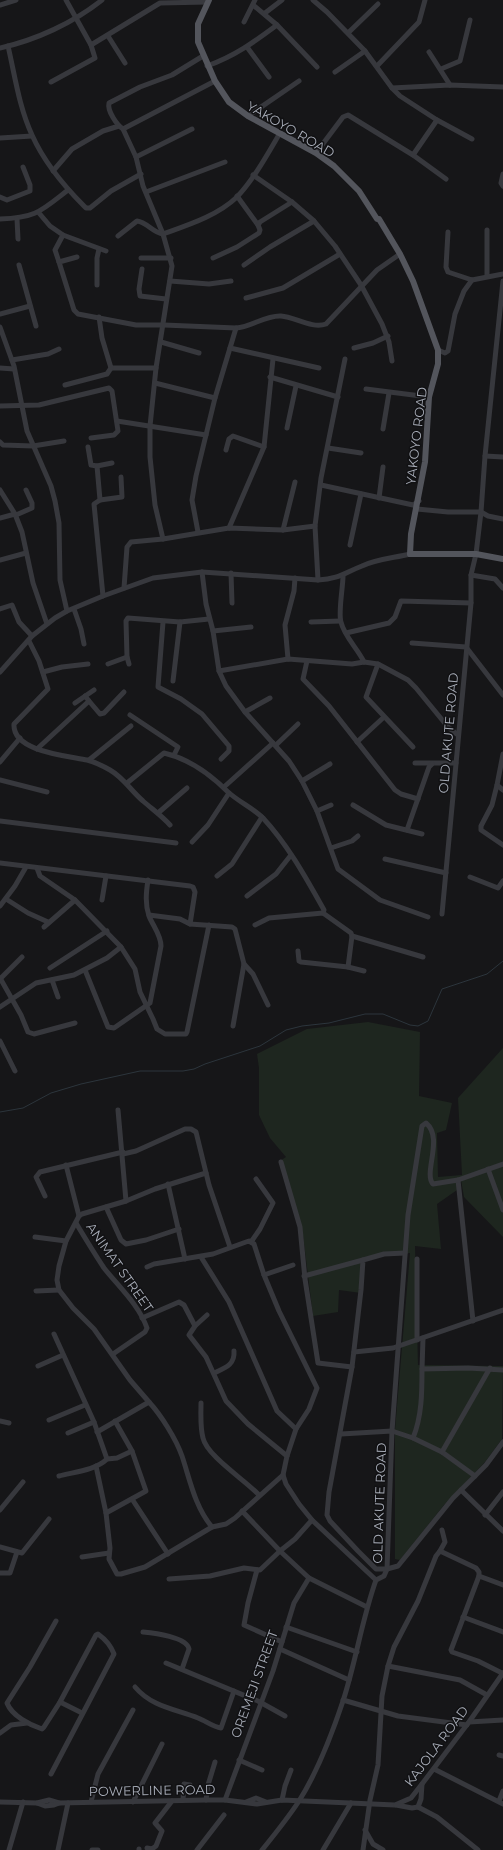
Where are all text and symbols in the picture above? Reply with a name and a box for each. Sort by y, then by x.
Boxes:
street label: YAKOYO ROAD [244,97,338,161]
street label: YAKOYO ROAD [402,386,430,486]
street label: OLD AKUTE ROAD [435,672,461,794]
street label: ANIMAT STREET [83,1219,157,1315]
street label: OLD AKUTE ROAD [369,1442,389,1564]
street label: OREMEJI STREET [227,1627,281,1740]
street label: KAJOLA ROAD [401,1702,472,1789]
street label: POWERLINE ROAD [88,1781,216,1799]

